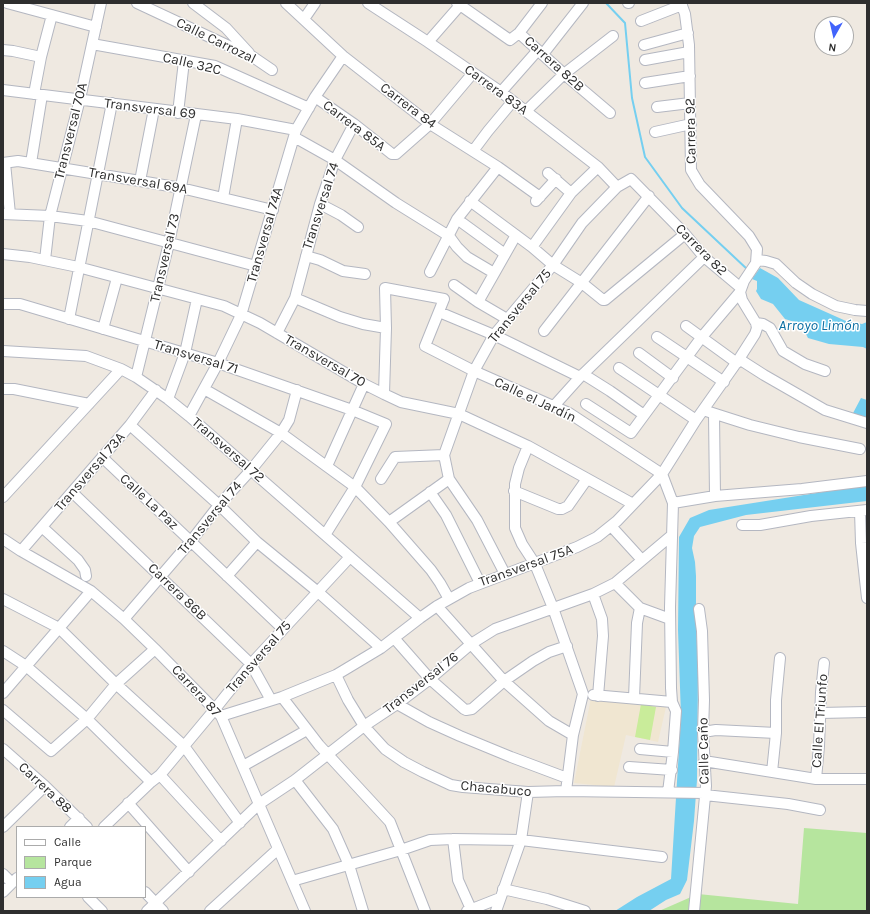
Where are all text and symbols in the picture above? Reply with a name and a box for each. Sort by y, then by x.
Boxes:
street label: Calle Carrozal [173,14,259,68]
north arrow [814,16,854,56]
street label: Carrera 82B [520,33,588,95]
text: N [828,40,837,54]
street label: Calle 32C [161,49,223,79]
street label: Carrera 83A [461,61,531,119]
street label: Carrera 84 [377,79,439,133]
street label: Transversal 70A [51,81,91,181]
street label: Transversal 69 [103,95,197,123]
street label: Carrera 85A [319,97,389,155]
street label: Carrera 92 [682,98,700,164]
street label: Transversal 74 [299,160,343,252]
street label: Transversal 69A [87,164,189,198]
street label: Transversal 74A [243,185,287,285]
street label: Transversal 73 [147,212,183,304]
street label: Carrera 82 [672,221,730,279]
street label: Transversal 75 [485,265,555,347]
water label: Arroyo Limón [779,317,859,335]
street label: Transversal 70 [281,331,369,391]
street label: Transversal 71 [152,336,240,378]
street label: Calle el Jardín [491,374,579,426]
street label: Transversal 72 [188,414,268,486]
street label: Transversal 73A [51,429,129,515]
street label: Calle La Paz [116,471,182,533]
street label: Transversal 74 [174,478,246,558]
street label: Transversal 75A [477,541,575,591]
street label: Carrera 86B [144,560,210,624]
street label: Transversal 75 [223,617,295,697]
street label: Transversal 76 [380,648,462,718]
street label: Carrera 87 [168,662,224,720]
street label: Calle El Triunfo [808,673,832,769]
street label: Calle Caño [695,717,713,785]
street label: Carrera 88 [15,759,75,817]
street label: Chacabuco [460,778,532,800]
legend [16,826,146,898]
text: Calle [54,835,81,849]
text: Parque [54,855,92,869]
text: Agua [54,875,82,889]

